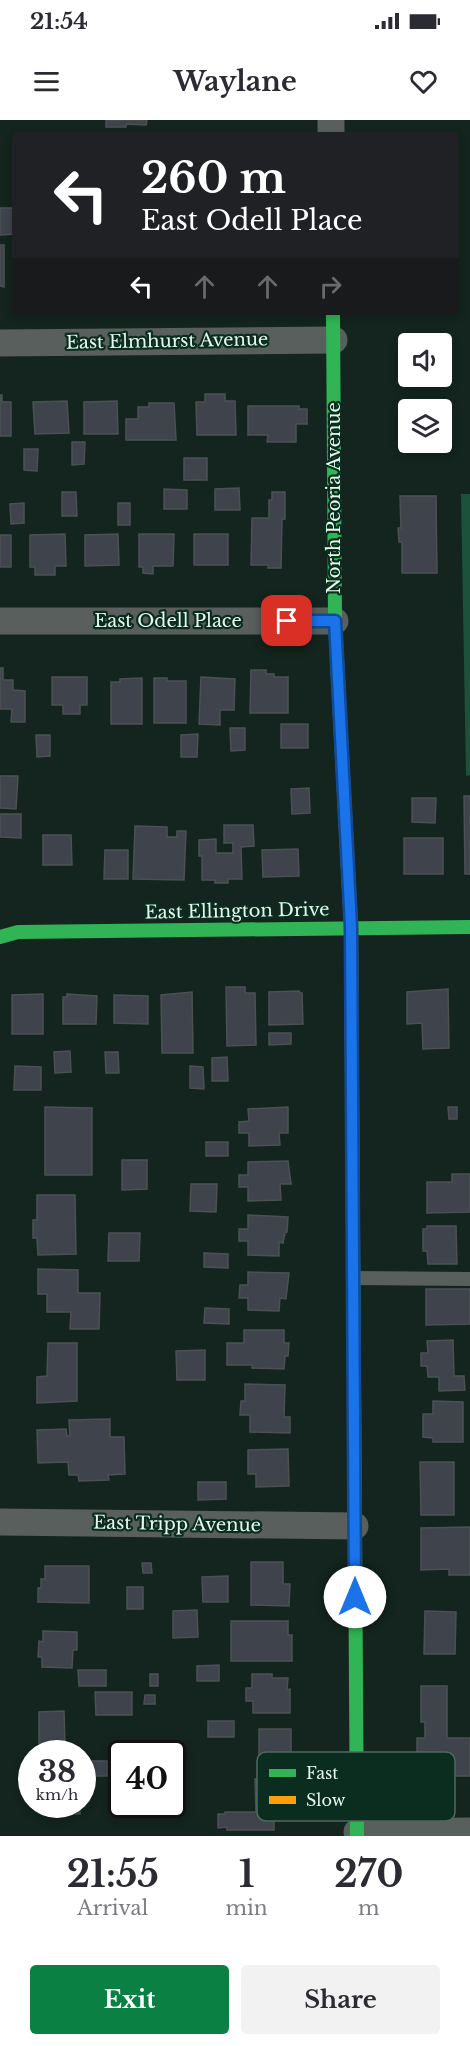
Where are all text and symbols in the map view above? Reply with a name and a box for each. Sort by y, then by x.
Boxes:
text: 21:54 [30,8,88,35]
icon: menu [30,65,63,98]
text: Waylane [173,65,297,98]
icon: heart [407,65,440,98]
text: 260 m [141,152,286,204]
icon: left [42,156,120,234]
text: East Odell Place [141,204,363,237]
icon: left [125,270,158,303]
icon: ahead [188,270,221,303]
icon: ahead [251,270,284,303]
icon: right [314,270,347,303]
street label: East Elmhurst Avenue [66,328,268,354]
map controls [398,333,452,453]
button: sound [398,333,452,387]
button: layers [398,399,452,453]
street label: North Peoria Avenue [323,402,345,594]
pin [261,595,312,646]
icon: arrive [270,604,303,637]
street label: East Odell Place [94,610,242,632]
street label: East Ellington Drive [144,898,330,924]
street label: East Tripp Avenue [93,1512,261,1536]
position arrow [323,1565,387,1629]
speed limit sign: 40 [108,1740,186,1818]
legend [257,1752,455,1821]
text: 38 [38,1753,76,1790]
text: Fast [306,1763,338,1783]
text: km/h [36,1785,78,1804]
text: Slow [306,1790,346,1810]
text: 21:55 [67,1852,159,1897]
text: 1 [239,1852,254,1897]
text: 270 [334,1852,403,1897]
text: Arrival [77,1896,148,1920]
text: min [225,1896,268,1920]
text: m [358,1896,379,1920]
button: Exit [30,1965,229,2034]
button: Share [241,1965,440,2034]

